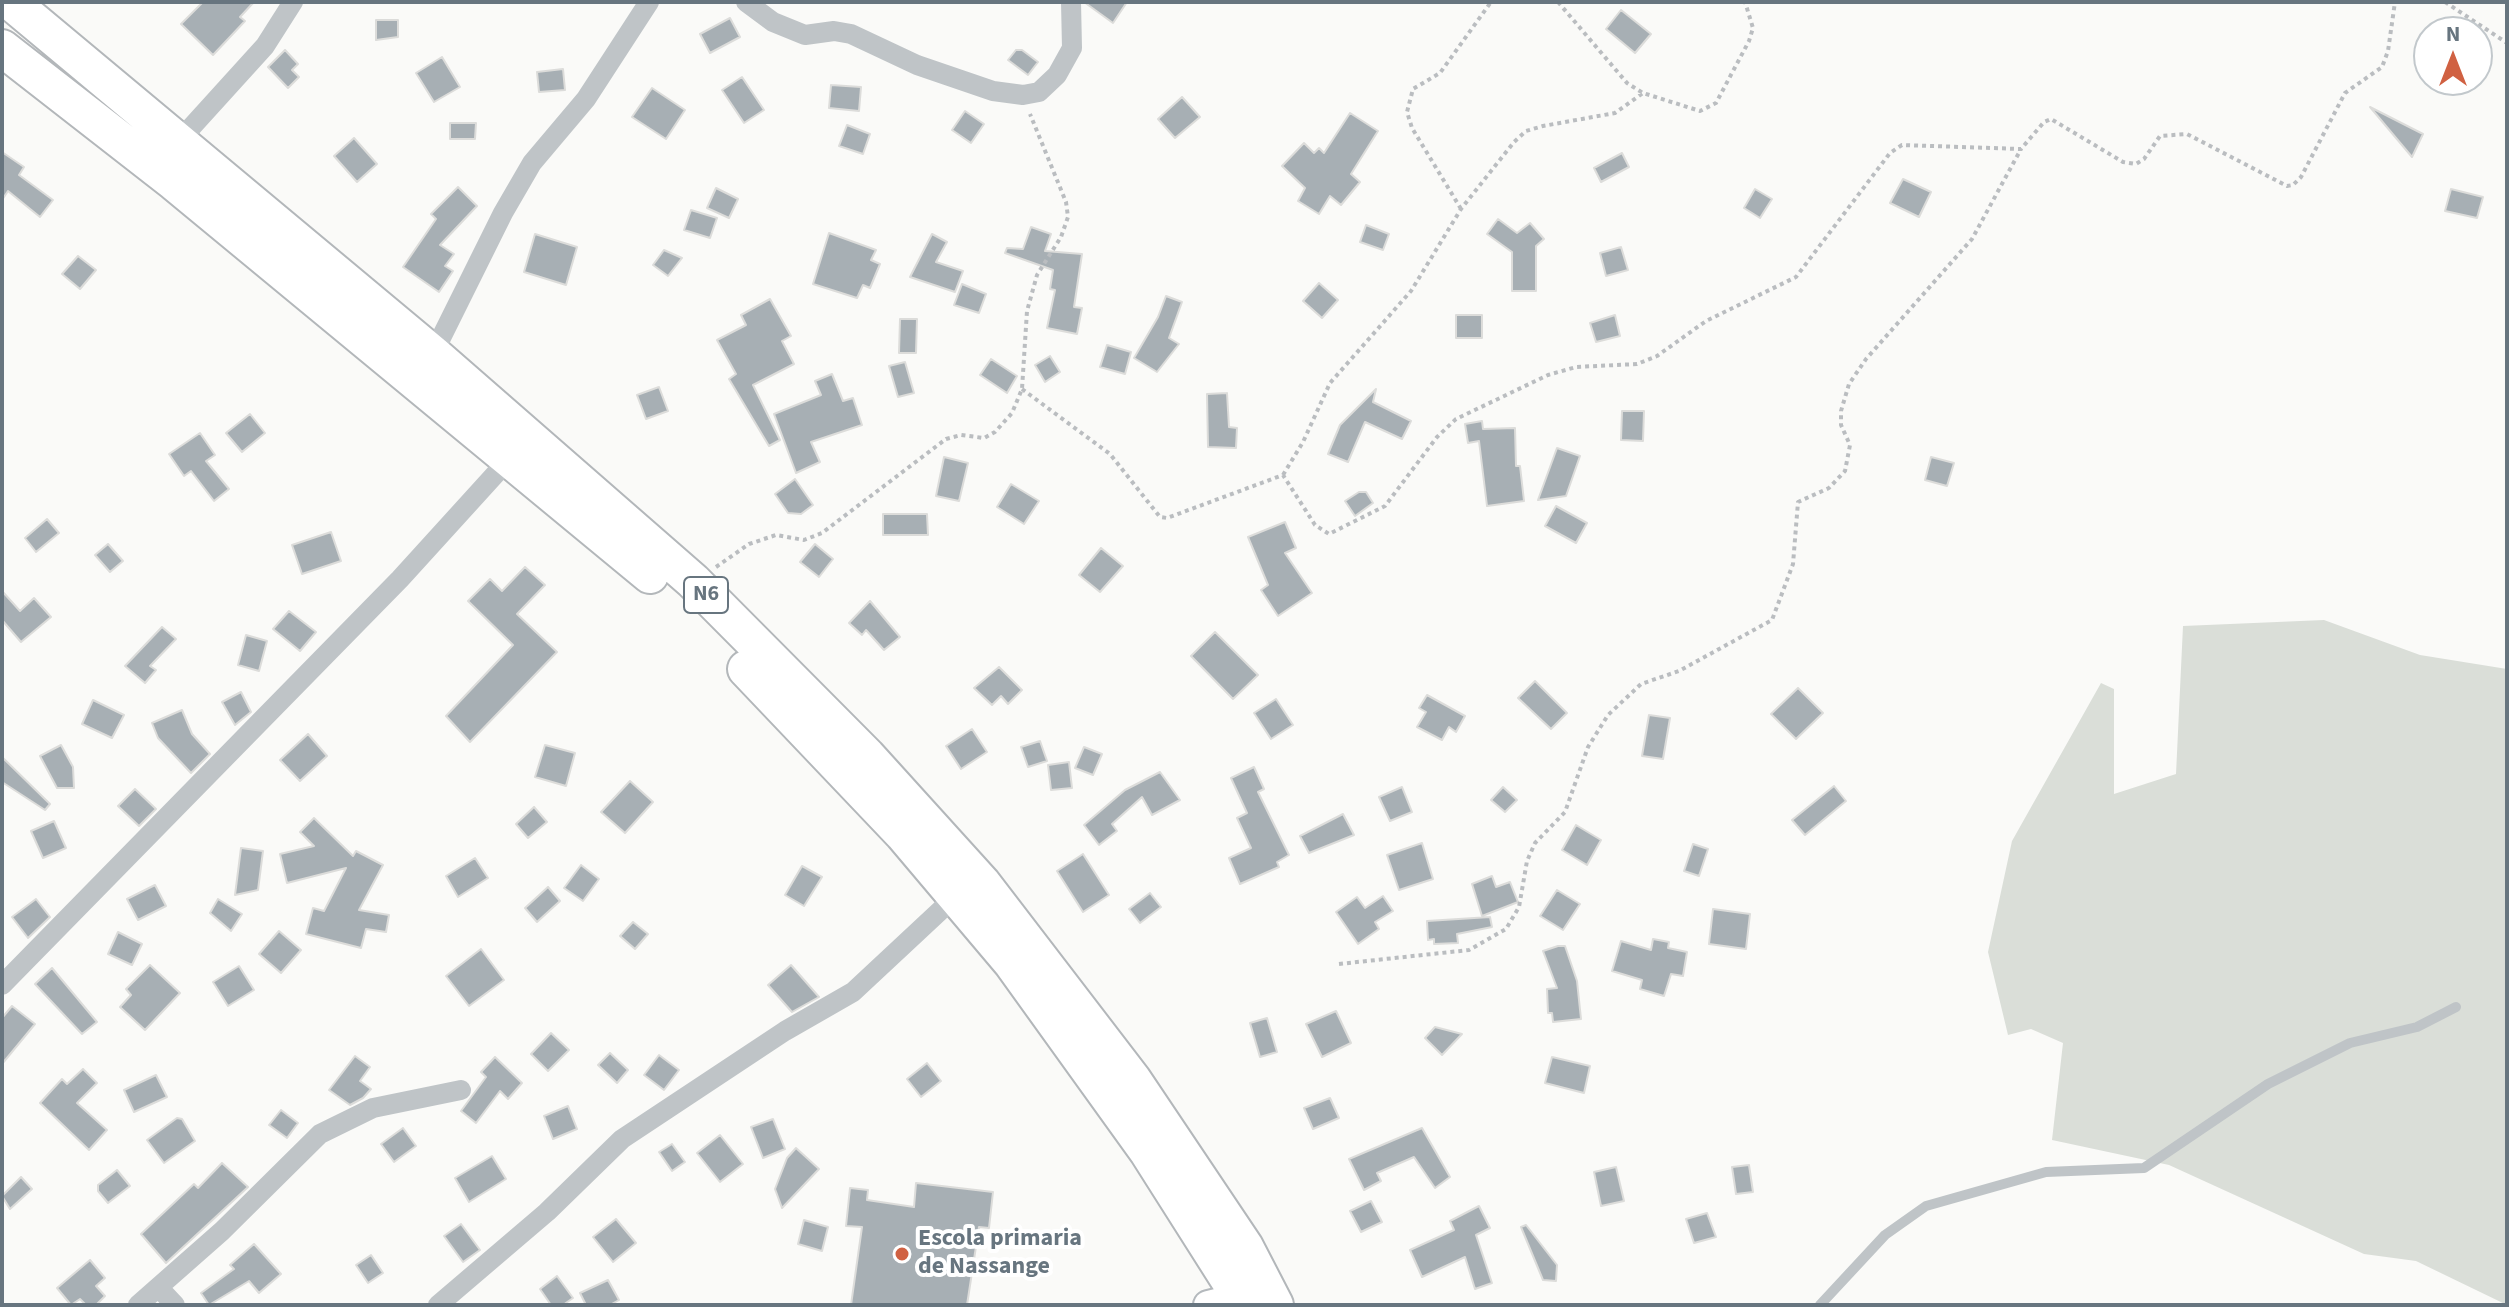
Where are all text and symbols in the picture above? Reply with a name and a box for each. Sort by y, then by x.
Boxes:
north arrow [2413,16,2493,96]
text: N [2446,18,2460,50]
road number: N6 [684,577,728,613]
place label: Escola primaria de Nassange [918,1226,1082,1282]
marker: Escola primaria de Nassange [893,1245,911,1263]

